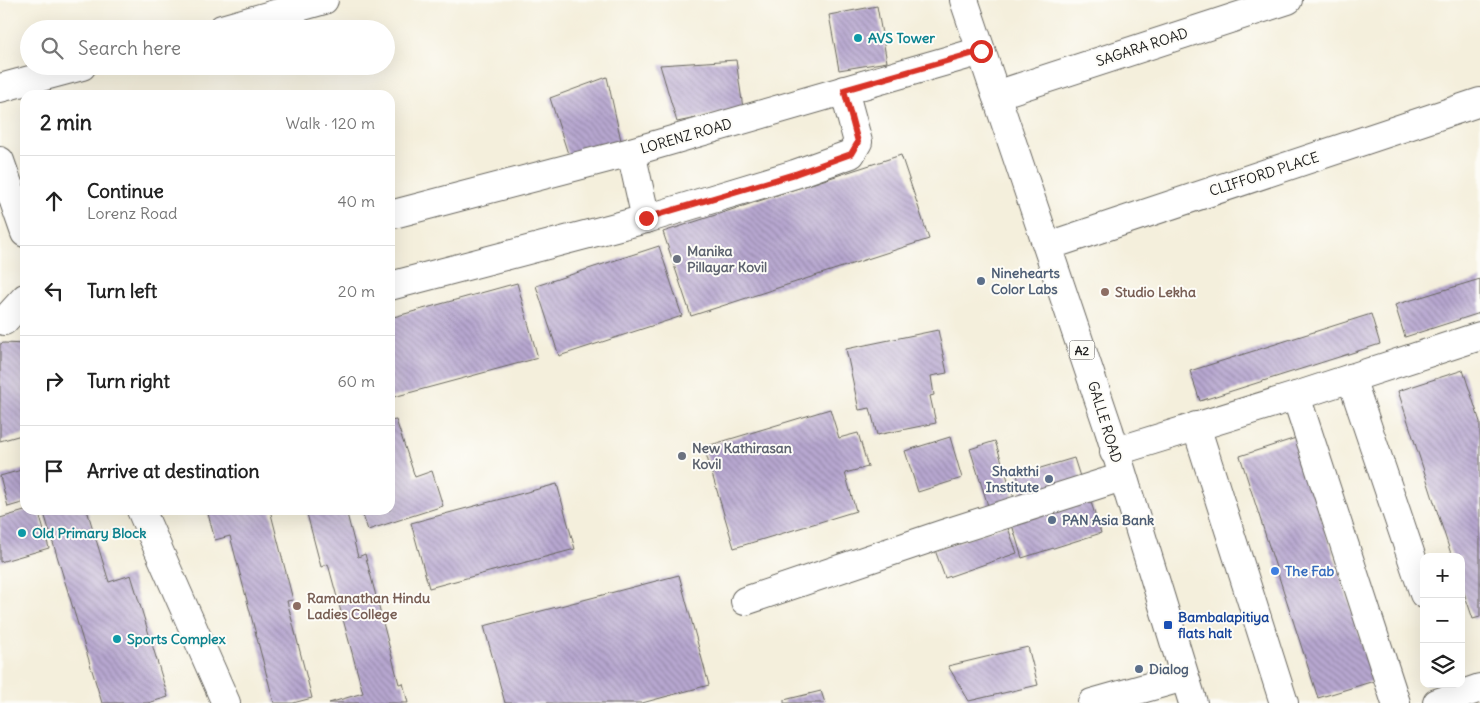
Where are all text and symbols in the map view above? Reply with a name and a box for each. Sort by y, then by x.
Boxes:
search box [20,20,395,75]
street label: SAGARA ROAD [1094,24,1190,70]
place label: AVS Tower [868,29,935,47]
marker: AVS Tower [852,32,864,44]
icon: search [38,34,66,62]
text: Search here [78,36,181,60]
route start [970,40,993,63]
text: 2 min [40,109,92,136]
text: Walk · 120 m [285,113,375,133]
street label: LORENZ ROAD [638,114,734,158]
street label: CLIFFORD PLACE [1207,148,1321,200]
text: Continue [87,179,164,203]
icon: ahead [40,187,68,215]
text: 40 m [337,191,375,211]
text: Lorenz Road [87,203,177,223]
route end [635,207,658,230]
place label: Manika Pillayar Kovil [687,242,767,276]
marker: Manika Pillayar Kovil [671,253,683,265]
place label: Ninehearts Color Labs [991,264,1060,298]
marker: Ninehearts Color Labs [975,275,987,287]
icon: left [40,277,68,305]
text: Turn left [87,279,157,303]
text: 20 m [338,281,375,301]
place label: Studio Lekha [1115,283,1196,301]
marker: Studio Lekha [1099,286,1111,298]
road number: A2 [1070,340,1094,360]
icon: right [40,367,68,395]
text: Turn right [87,369,170,393]
text: 60 m [337,371,375,391]
street label: GALLE ROAD [1084,379,1126,465]
place label: New Kathirasan Kovil [692,439,792,473]
marker: New Kathirasan Kovil [676,450,688,462]
icon: arrive [40,457,68,485]
text: Arrive at destination [87,459,260,483]
place label: Shakthi Institute [986,462,1039,496]
marker: Shakthi Institute [1043,473,1055,485]
place label: PAN Asia Bank [1062,511,1154,529]
marker: PAN Asia Bank [1046,514,1058,526]
place label: Old Primary Block [32,524,147,542]
marker: Old Primary Block [16,527,28,539]
map controls [1420,553,1465,688]
button: + [1420,553,1465,598]
place label: The Fab [1285,562,1335,580]
marker: The Fab [1269,565,1281,577]
place label: Ramanathan Hindu Ladies College [307,589,430,623]
button: − [1420,598,1465,643]
marker: Ramanathan Hindu Ladies College [291,600,303,612]
place label: Bambalapitiya flats halt [1178,608,1269,642]
marker: Bambalapitiya flats halt [1162,619,1174,631]
place label: Sports Complex [127,630,226,648]
marker: Sports Complex [111,633,123,645]
button: layers [1420,643,1465,688]
place label: Dialog [1149,660,1189,678]
marker: Dialog [1133,663,1145,675]

